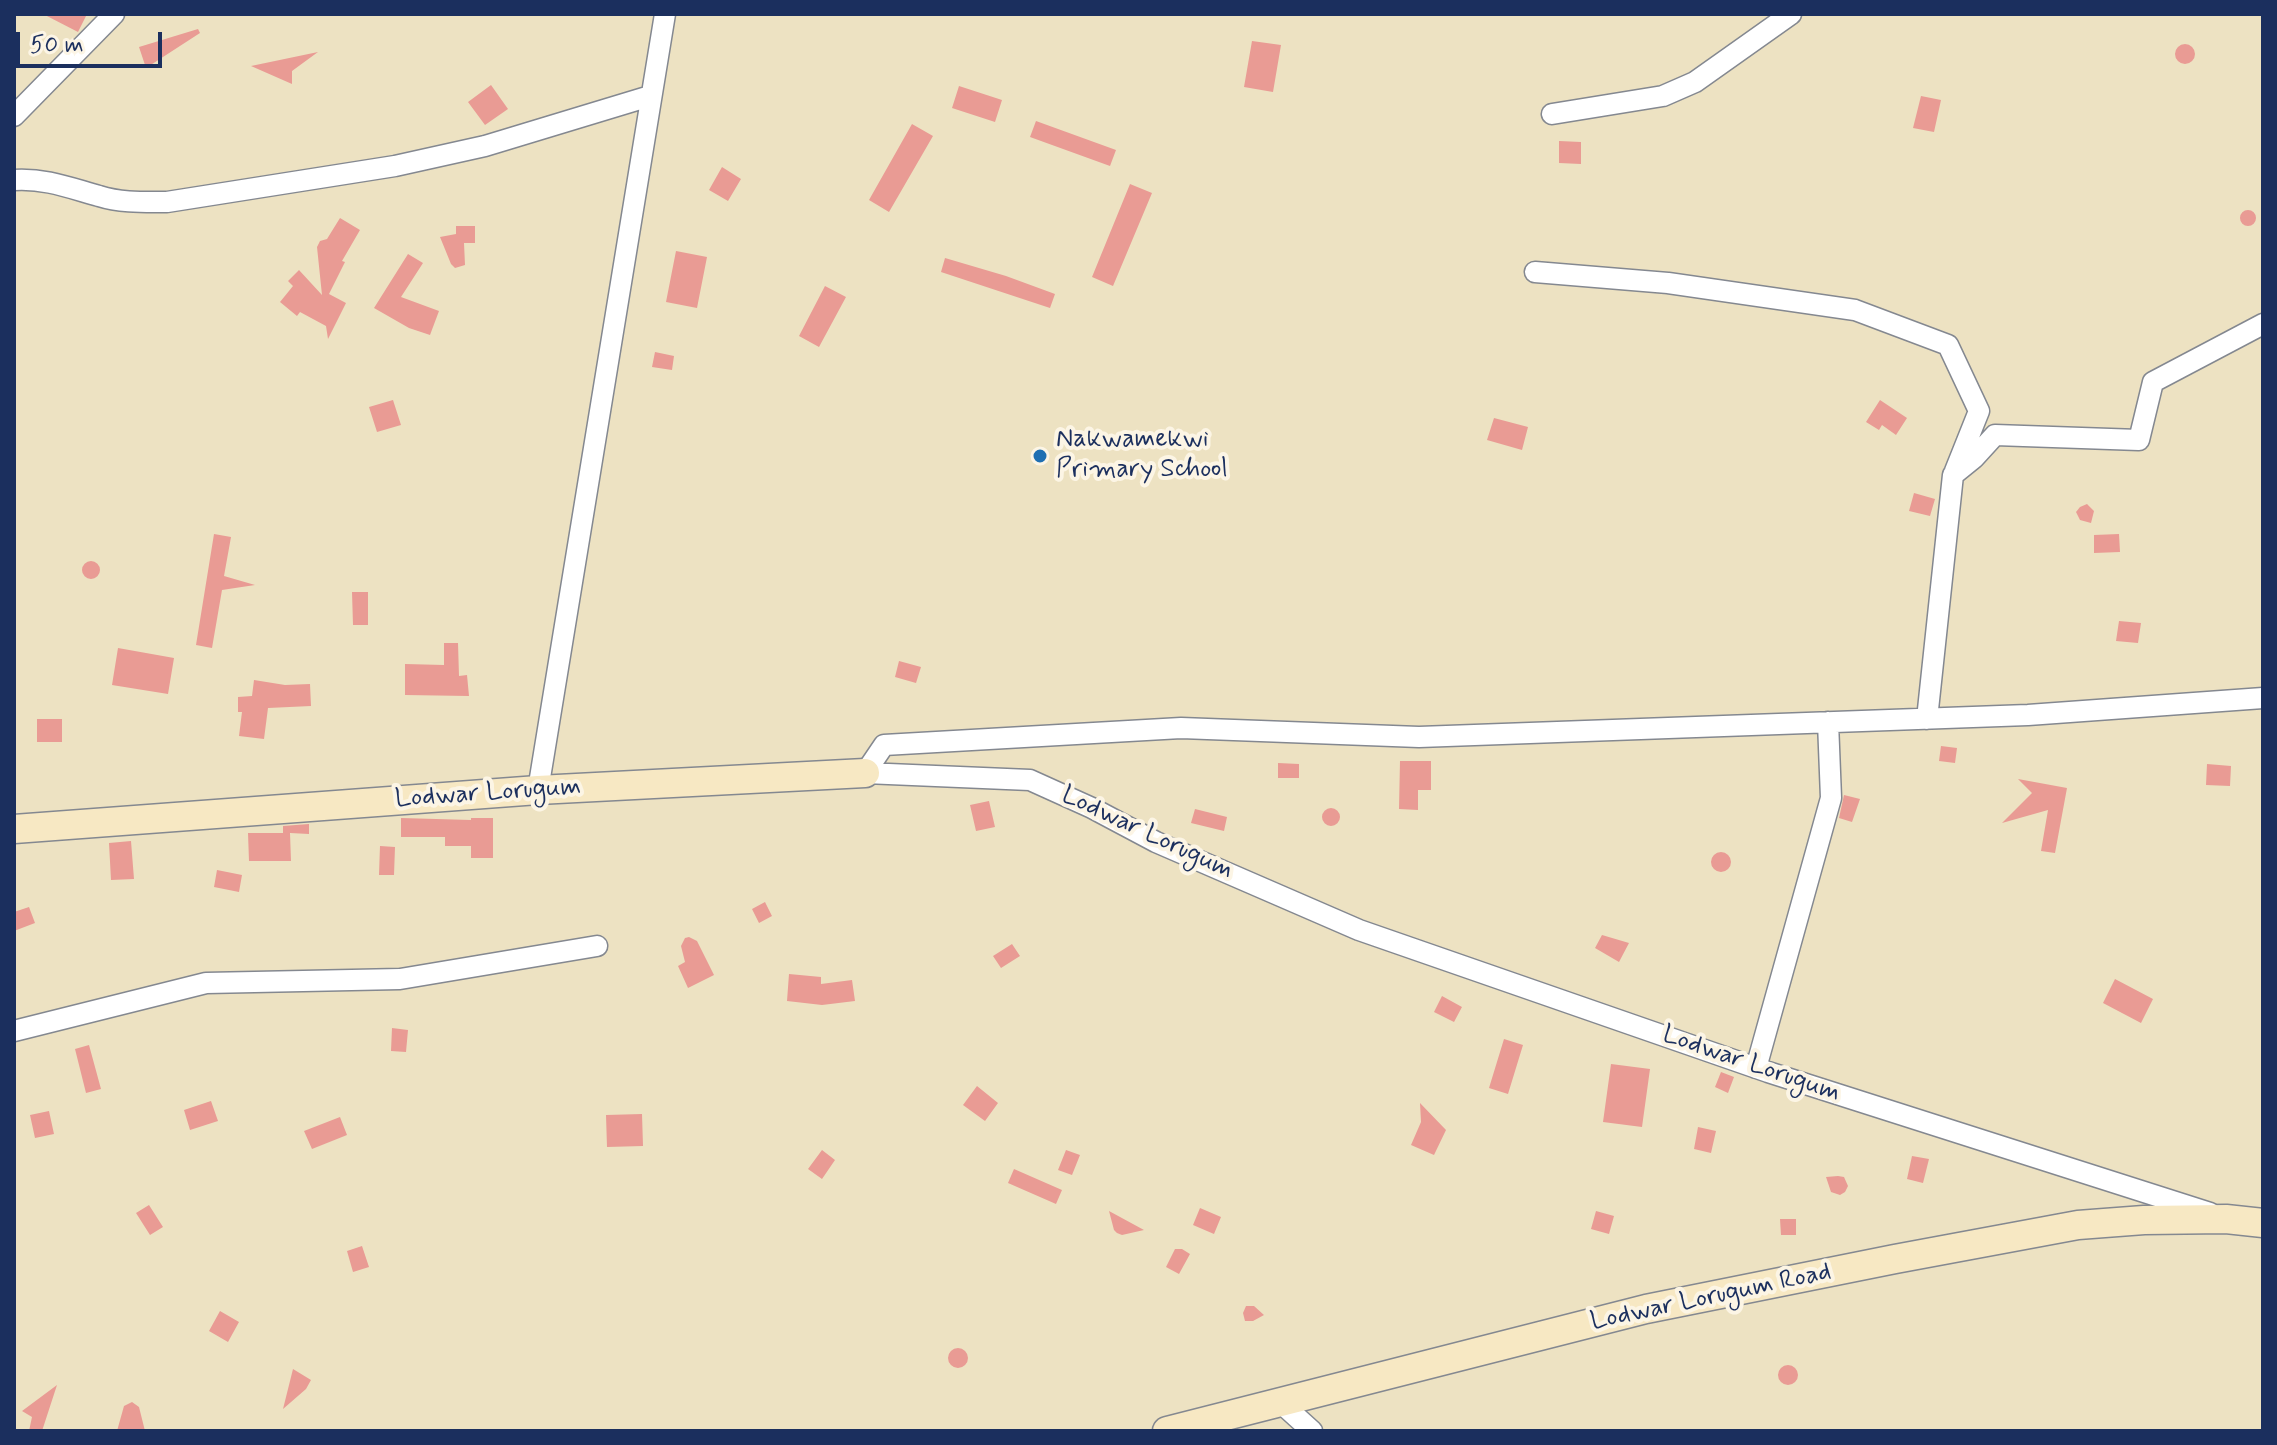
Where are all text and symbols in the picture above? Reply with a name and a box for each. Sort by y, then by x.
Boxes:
scale bar [20,16,166,66]
text: 50 m [30,30,84,61]
place label: Nakwamekwi Primary School [1056,425,1228,486]
marker: Nakwamekwi Primary School [1031,447,1049,465]
street label: Lodwar Lorugum [394,772,582,816]
street label: Lodwar Lorugum [1056,781,1238,887]
street label: Lodwar Lorugum [1658,1020,1844,1110]
street label: Lodwar Lorugum Road [1588,1257,1834,1339]

